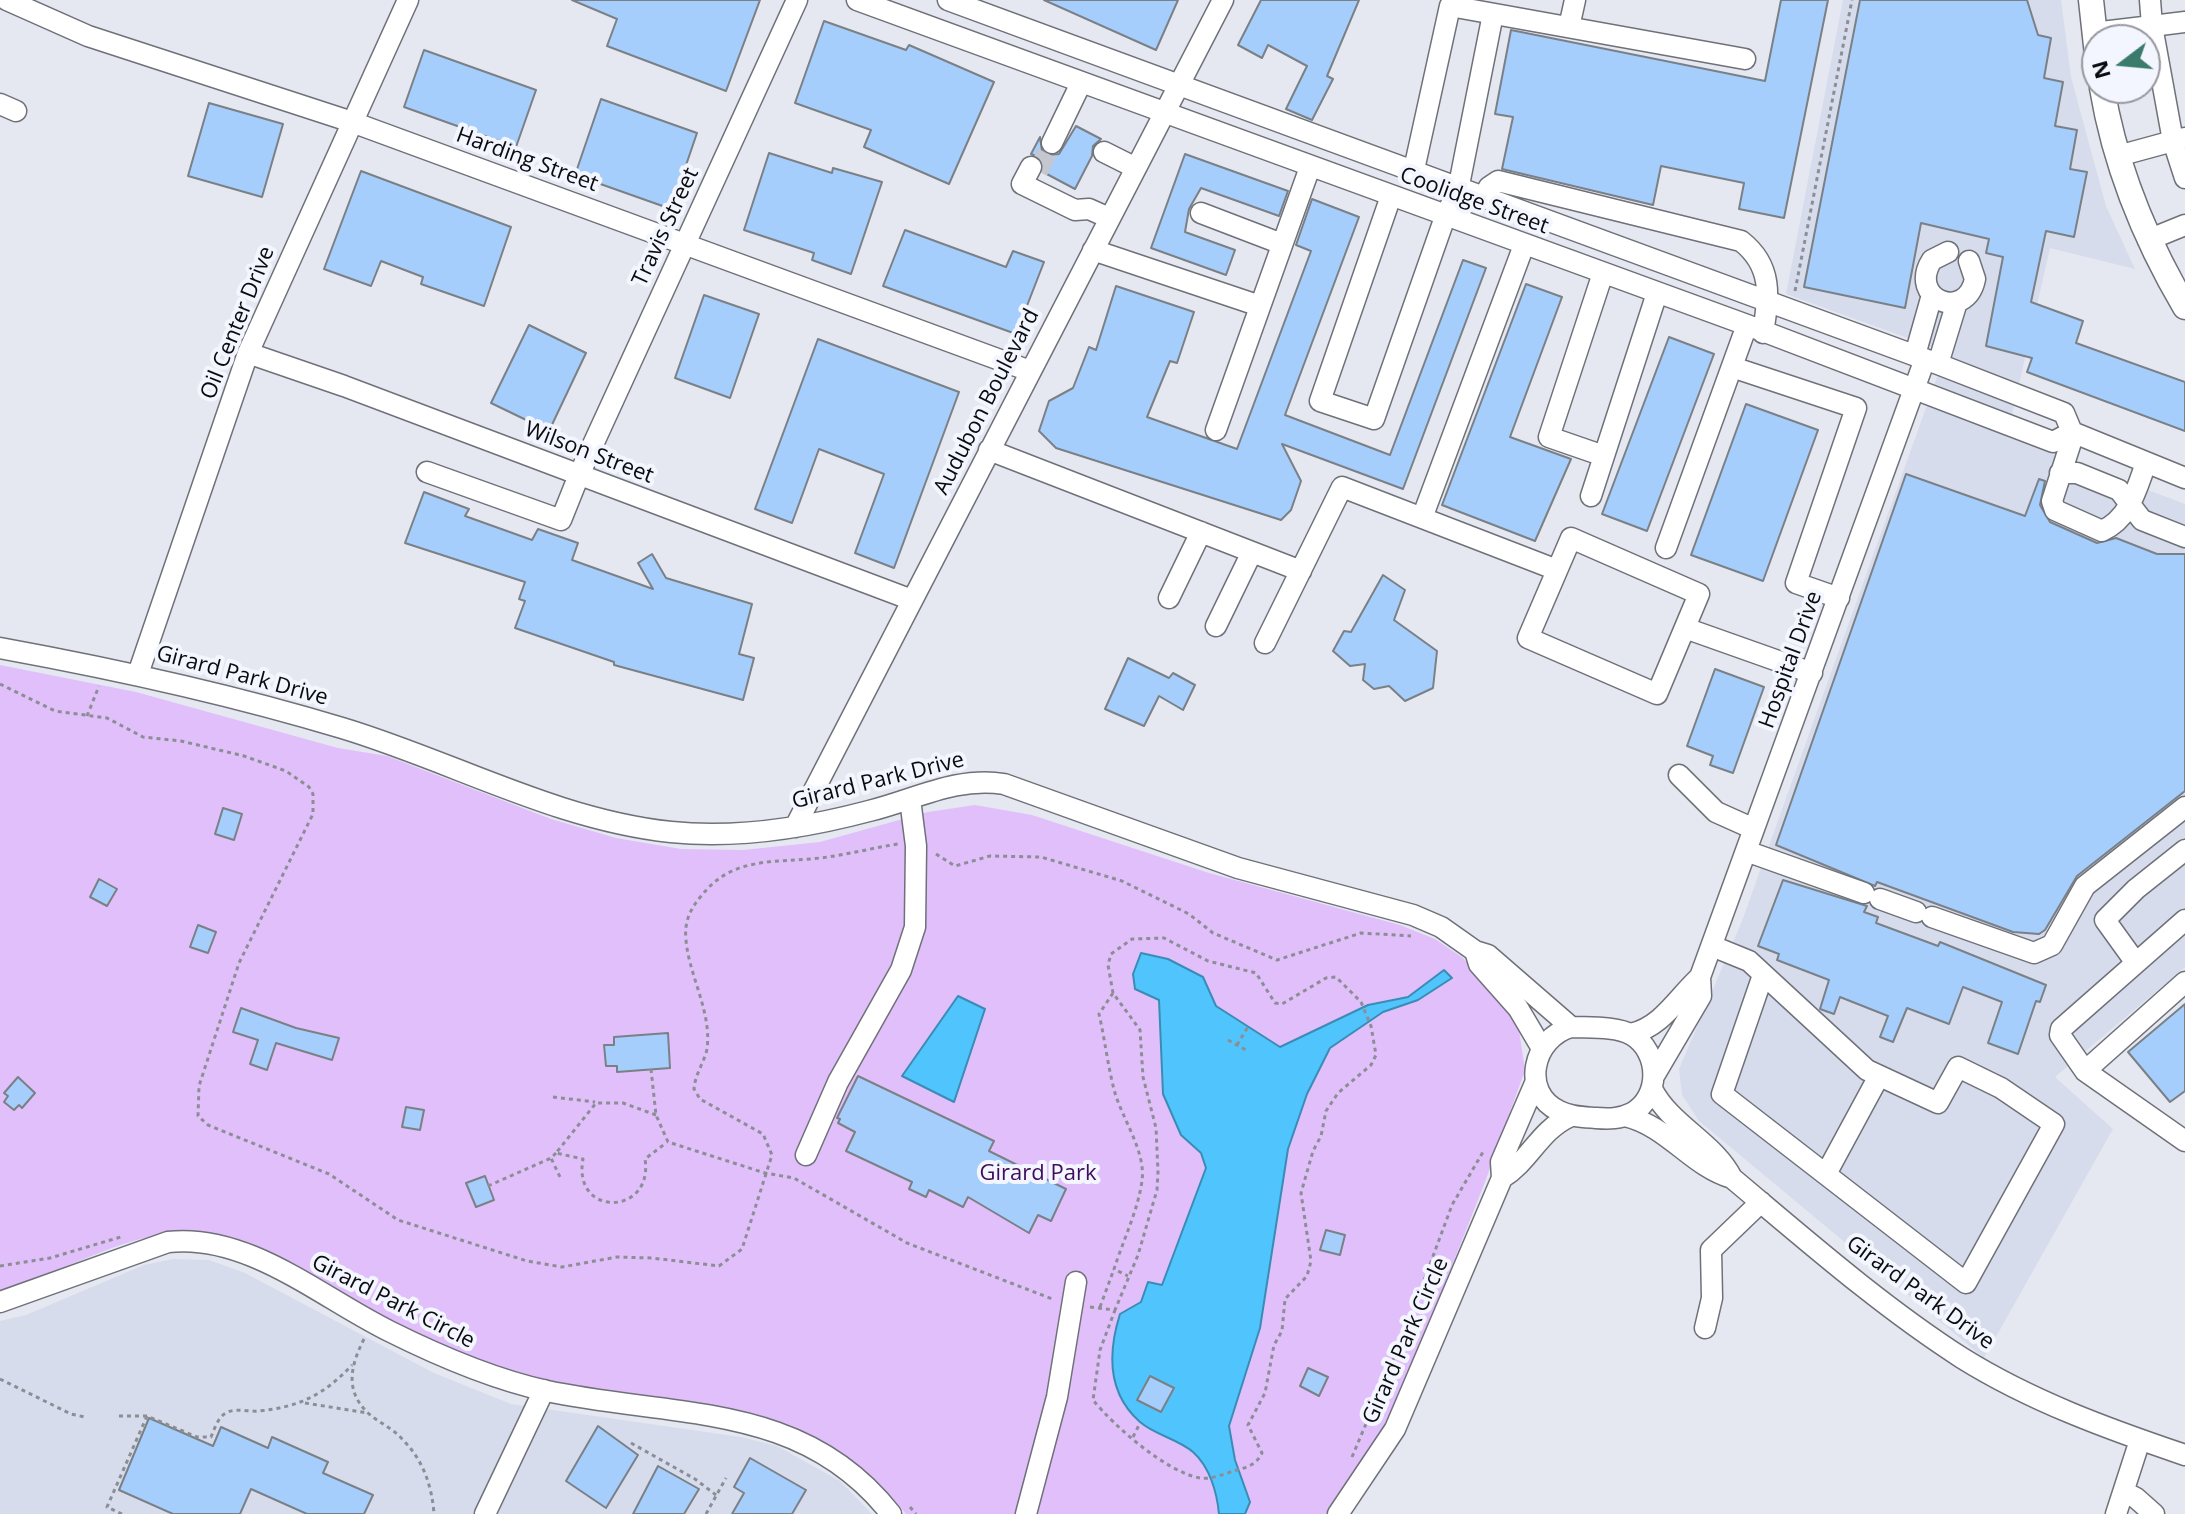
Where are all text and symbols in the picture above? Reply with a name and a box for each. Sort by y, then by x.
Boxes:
north arrow [2081,24,2161,104]
text: N [2083,57,2117,83]
street label: Harding Street [452,122,602,198]
street label: Coolidge Street [1396,162,1552,240]
street label: Travis Street [627,164,705,290]
street label: Oil Center Drive [195,243,281,403]
street label: Audubon Boulevard [929,305,1045,499]
street label: Wilson Street [521,416,657,490]
street label: Hospital Drive [1754,588,1828,732]
street label: Girard Park Drive [153,640,331,712]
street label: Girard Park Drive [789,747,967,815]
park label: Girard Park [980,1161,1096,1187]
street label: Girard Park Drive [1841,1230,1999,1356]
street label: Girard Park Circle [307,1249,479,1355]
street label: Girard Park Circle [1357,1254,1455,1428]

